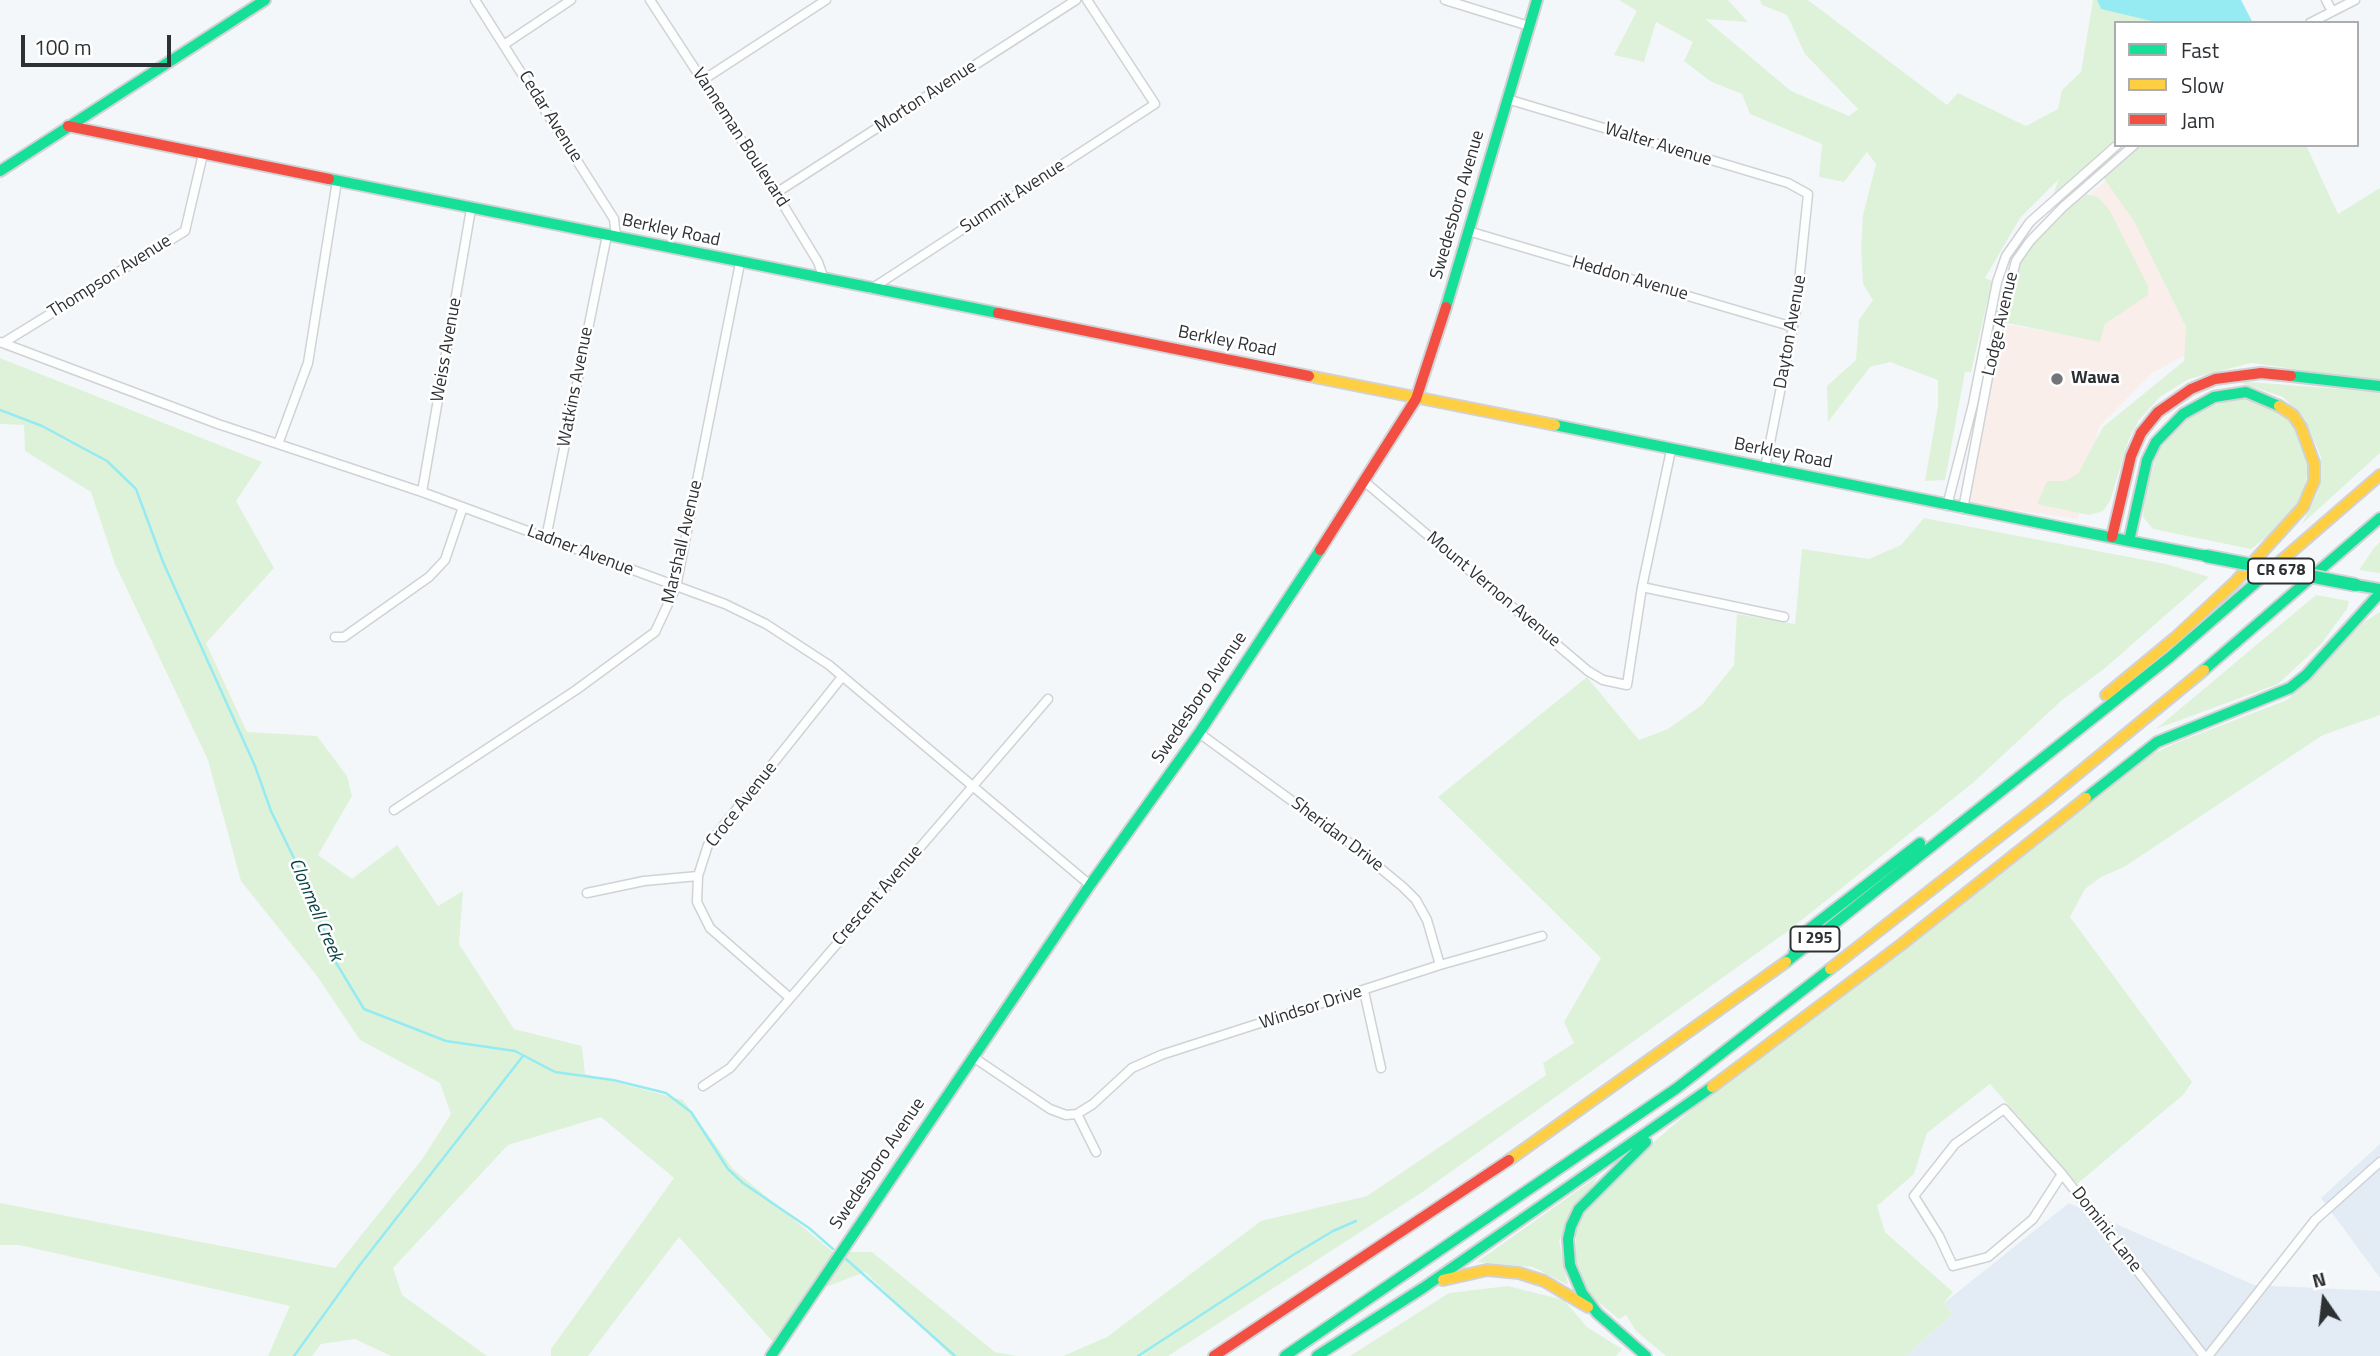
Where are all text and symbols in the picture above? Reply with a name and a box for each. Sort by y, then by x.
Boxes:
scale bar [24,21,175,65]
legend [2114,21,2359,147]
text: 100 m [34,31,91,63]
text: Fast [2181,34,2219,66]
street label: Morton Avenue [871,56,981,138]
street label: Vanneman Boulevard [687,64,793,212]
street label: Cedar Avenue [513,67,587,167]
text: Slow [2181,69,2224,101]
text: Jam [2181,104,2215,136]
street label: Walter Avenue [1602,118,1714,172]
street label: Swedesboro Avenue [1426,128,1490,282]
street label: Summit Avenue [957,155,1069,239]
street label: Berkley Road [620,210,722,252]
street label: Thompson Avenue [44,230,176,324]
street label: Heddon Avenue [1570,252,1690,306]
street label: Lodge Avenue [1979,270,2023,378]
street label: Dayton Avenue [1770,274,1812,390]
street label: Weiss Avenue [427,296,467,404]
street label: Berkley Road [1176,322,1278,362]
street label: Watkins Avenue [554,325,598,449]
place label: Wawa [2071,368,2120,390]
marker: Wawa [2049,371,2065,387]
street label: Berkley Road [1732,434,1834,474]
street label: Marshall Avenue [658,478,708,606]
street label: Ladner Avenue [524,521,636,581]
street label: Mount Vernon Avenue [1422,528,1564,652]
road number: CR 678 [2248,558,2314,584]
street label: Swedesboro Avenue [1148,628,1252,768]
street label: Croce Avenue [702,758,782,852]
street label: Sheridan Drive [1286,793,1388,877]
street label: Crescent Avenue [828,841,928,951]
water label: Clonmell Creek [283,855,347,965]
road number: I 295 [1790,926,1840,951]
street label: Windsor Drive [1257,981,1365,1035]
street label: Swedesboro Avenue [826,1094,930,1234]
street label: Dominic Lane [2066,1183,2146,1277]
text: N [2309,1263,2329,1295]
north arrow [2289,1265,2359,1335]

